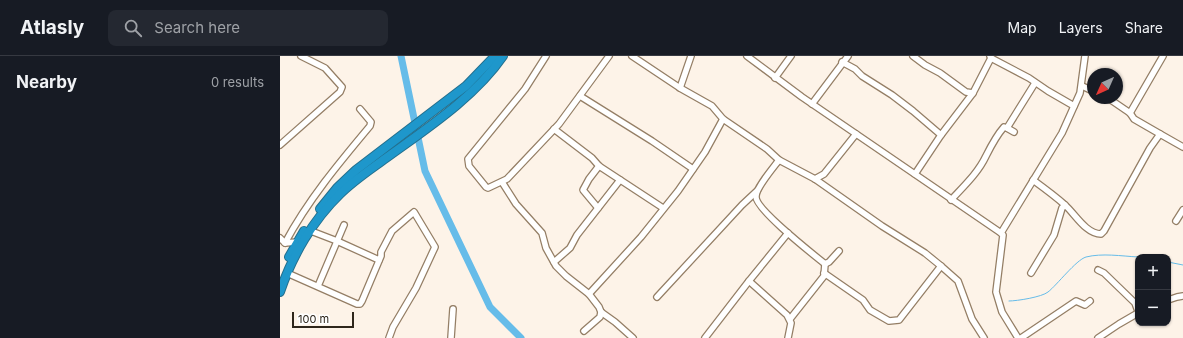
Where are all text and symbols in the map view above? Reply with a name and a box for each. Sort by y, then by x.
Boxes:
search box [108,10,388,46]
text: Atlasly [20,16,84,39]
icon: search [122,17,144,39]
text: Search here [154,18,240,37]
text: Map [1008,19,1037,36]
text: Layers [1059,19,1103,36]
text: Share [1125,19,1163,36]
north arrow [1087,68,1123,104]
text: Nearby [16,72,77,92]
text: 0 results [211,74,264,90]
map controls [1135,254,1171,326]
button: + [1135,254,1171,290]
button: − [1135,290,1171,326]
scale bar [292,310,354,329]
text: 100 m [298,312,329,326]

